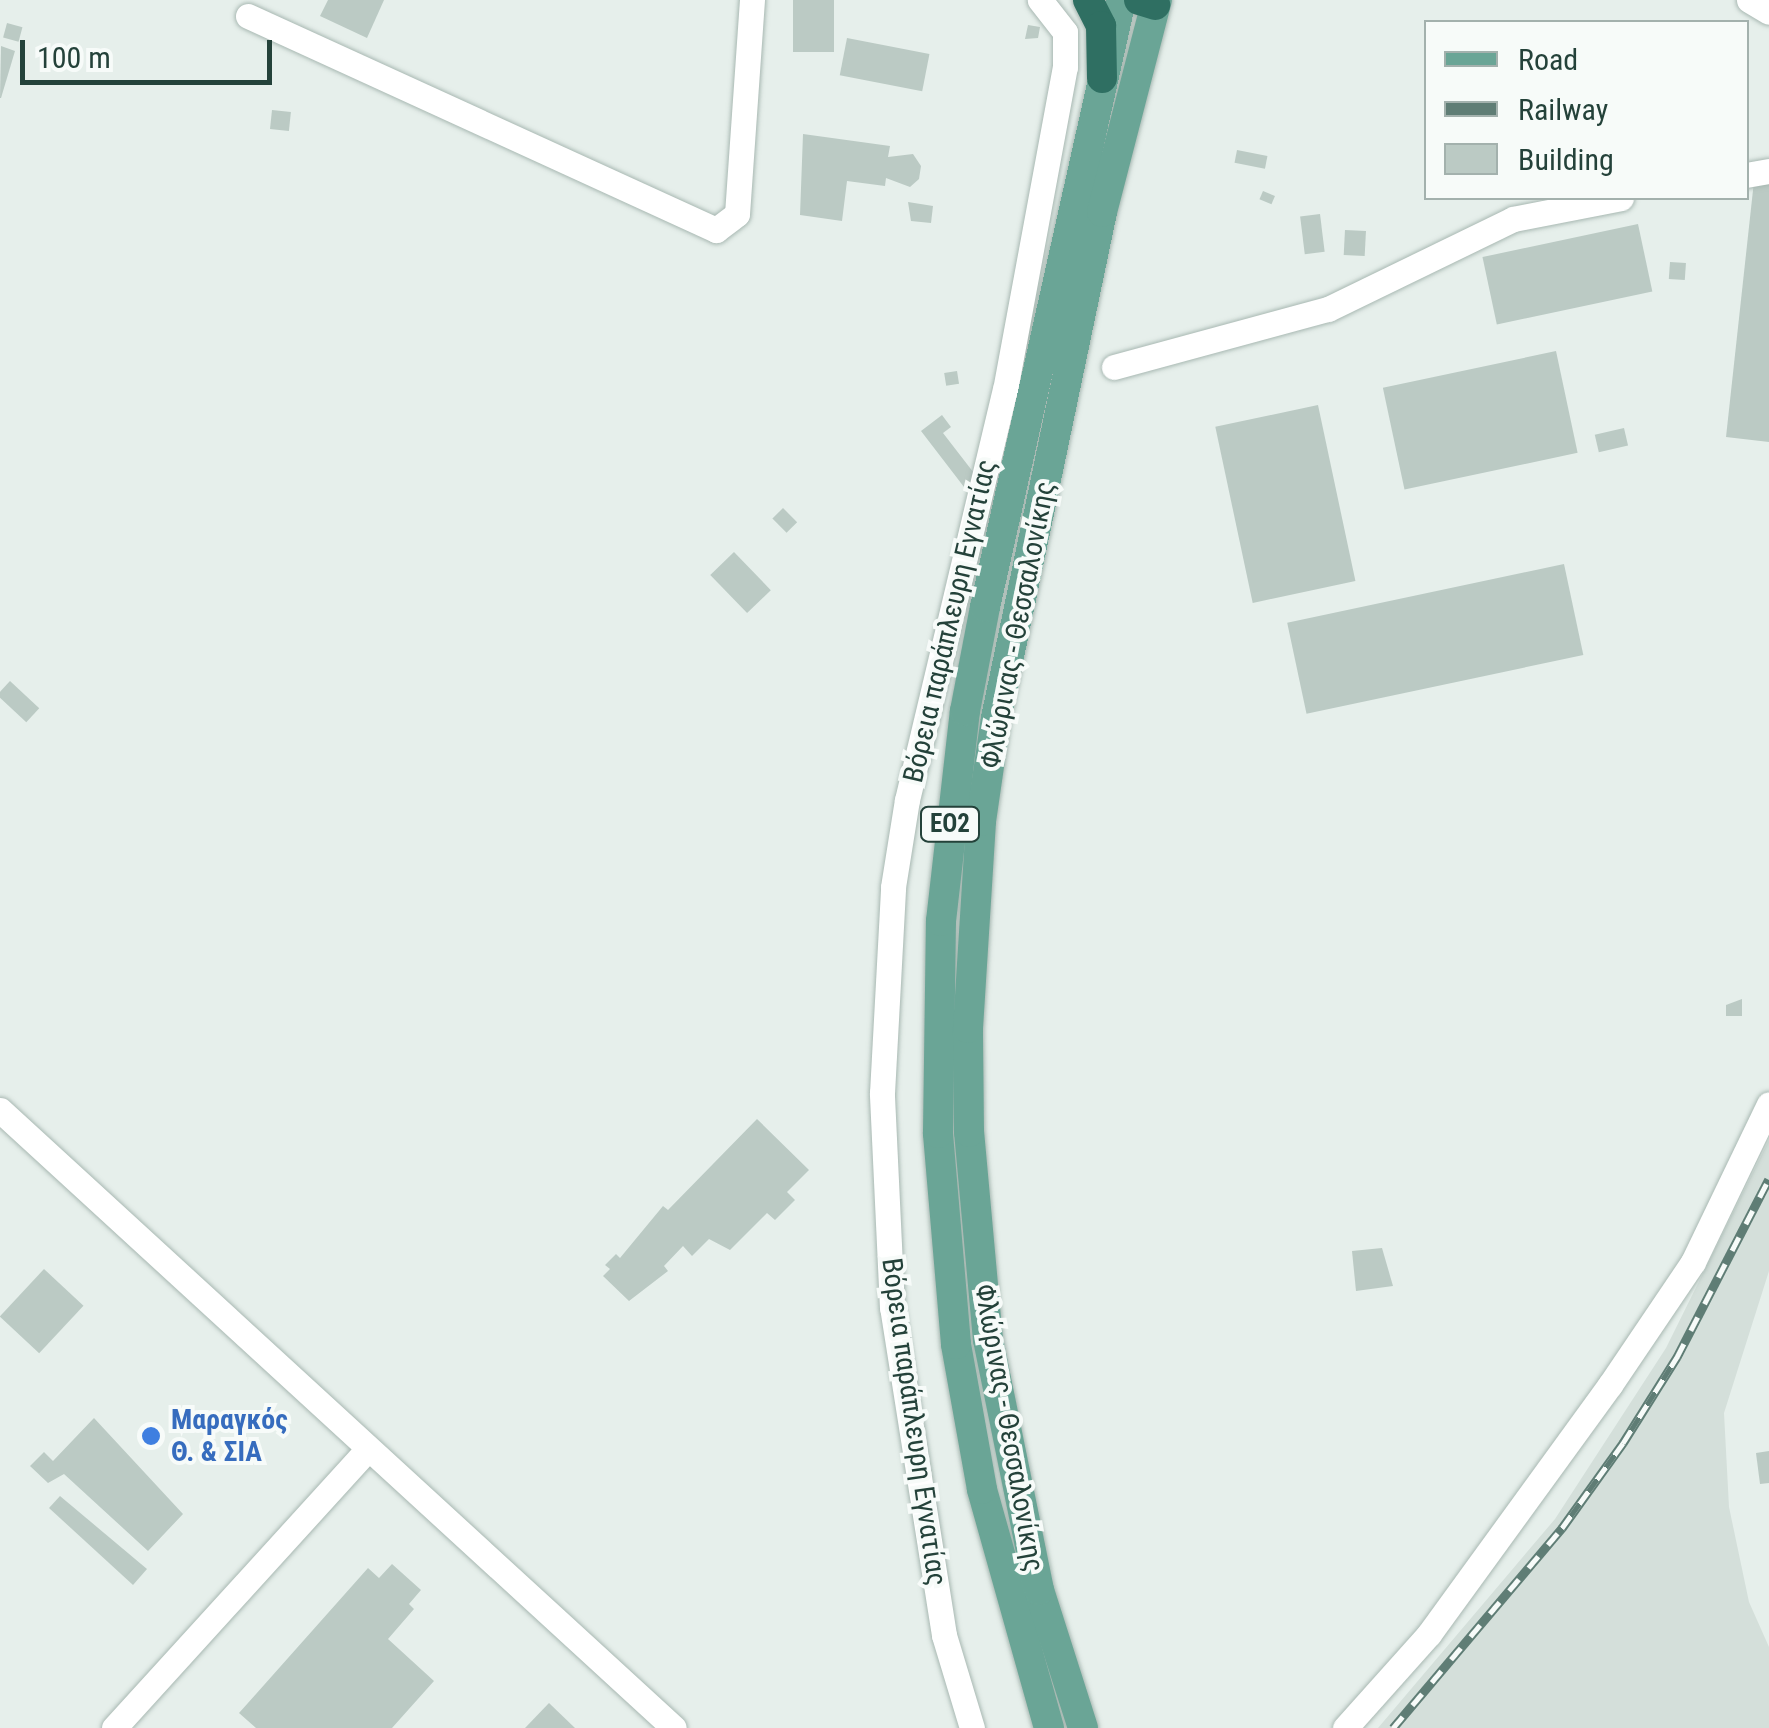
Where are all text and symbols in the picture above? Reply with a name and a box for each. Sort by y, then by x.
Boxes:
scale bar [25,20,278,82]
legend [1424,20,1749,200]
text: 100 m [37,40,111,75]
text: Road [1518,42,1578,77]
text: Railway [1518,92,1608,127]
text: Building [1518,142,1614,177]
street label: Βόρεια παράπλευρη Εγνατίας [896,456,1004,786]
street label: Φλώρινας - Θεσσαλονίκης [974,479,1062,771]
road number: ΕΟ2 [920,804,980,844]
street label: Βόρεια παράπλευρη Εγνατίας [874,1256,954,1588]
street label: Φλώρινας - Θεσσαλονίκης [967,1282,1051,1574]
place label: Μαραγκός Θ. & ΣΙΑ [171,1403,288,1469]
marker: Μαραγκός Θ. & ΣΙΑ [140,1425,162,1447]

